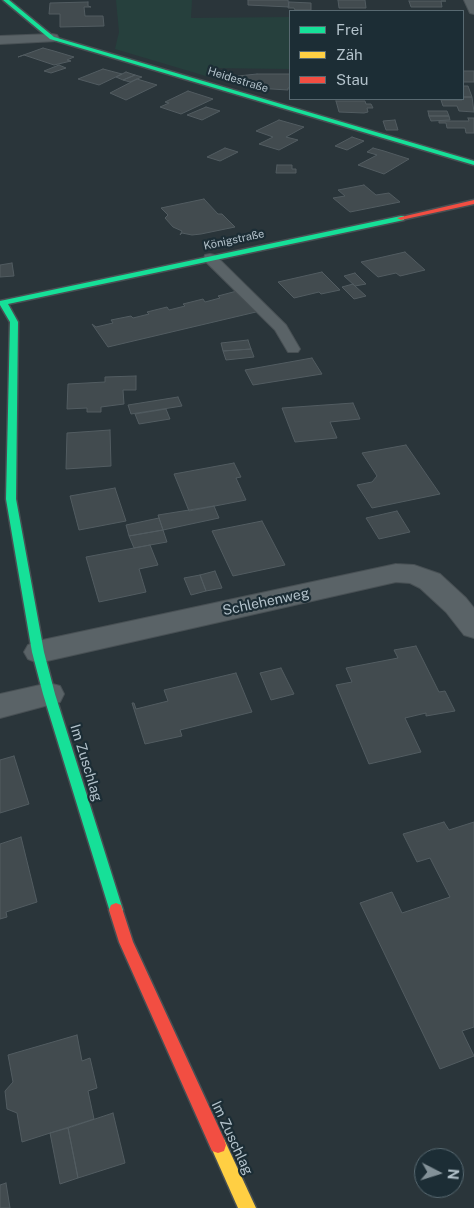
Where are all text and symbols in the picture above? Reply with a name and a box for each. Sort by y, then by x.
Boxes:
legend [289,10,464,100]
text: Frei [336,21,363,38]
text: Zäh [336,46,363,63]
street label: Heidestraße [206,65,270,95]
text: Stau [336,71,369,88]
street label: Königstraße [202,227,266,253]
street label: Schlehenweg [221,585,311,619]
street label: Im Zuschlag [66,722,106,804]
street label: Im Zuschlag [208,1098,256,1178]
north arrow [414,1148,464,1198]
text: N [445,1168,461,1180]

